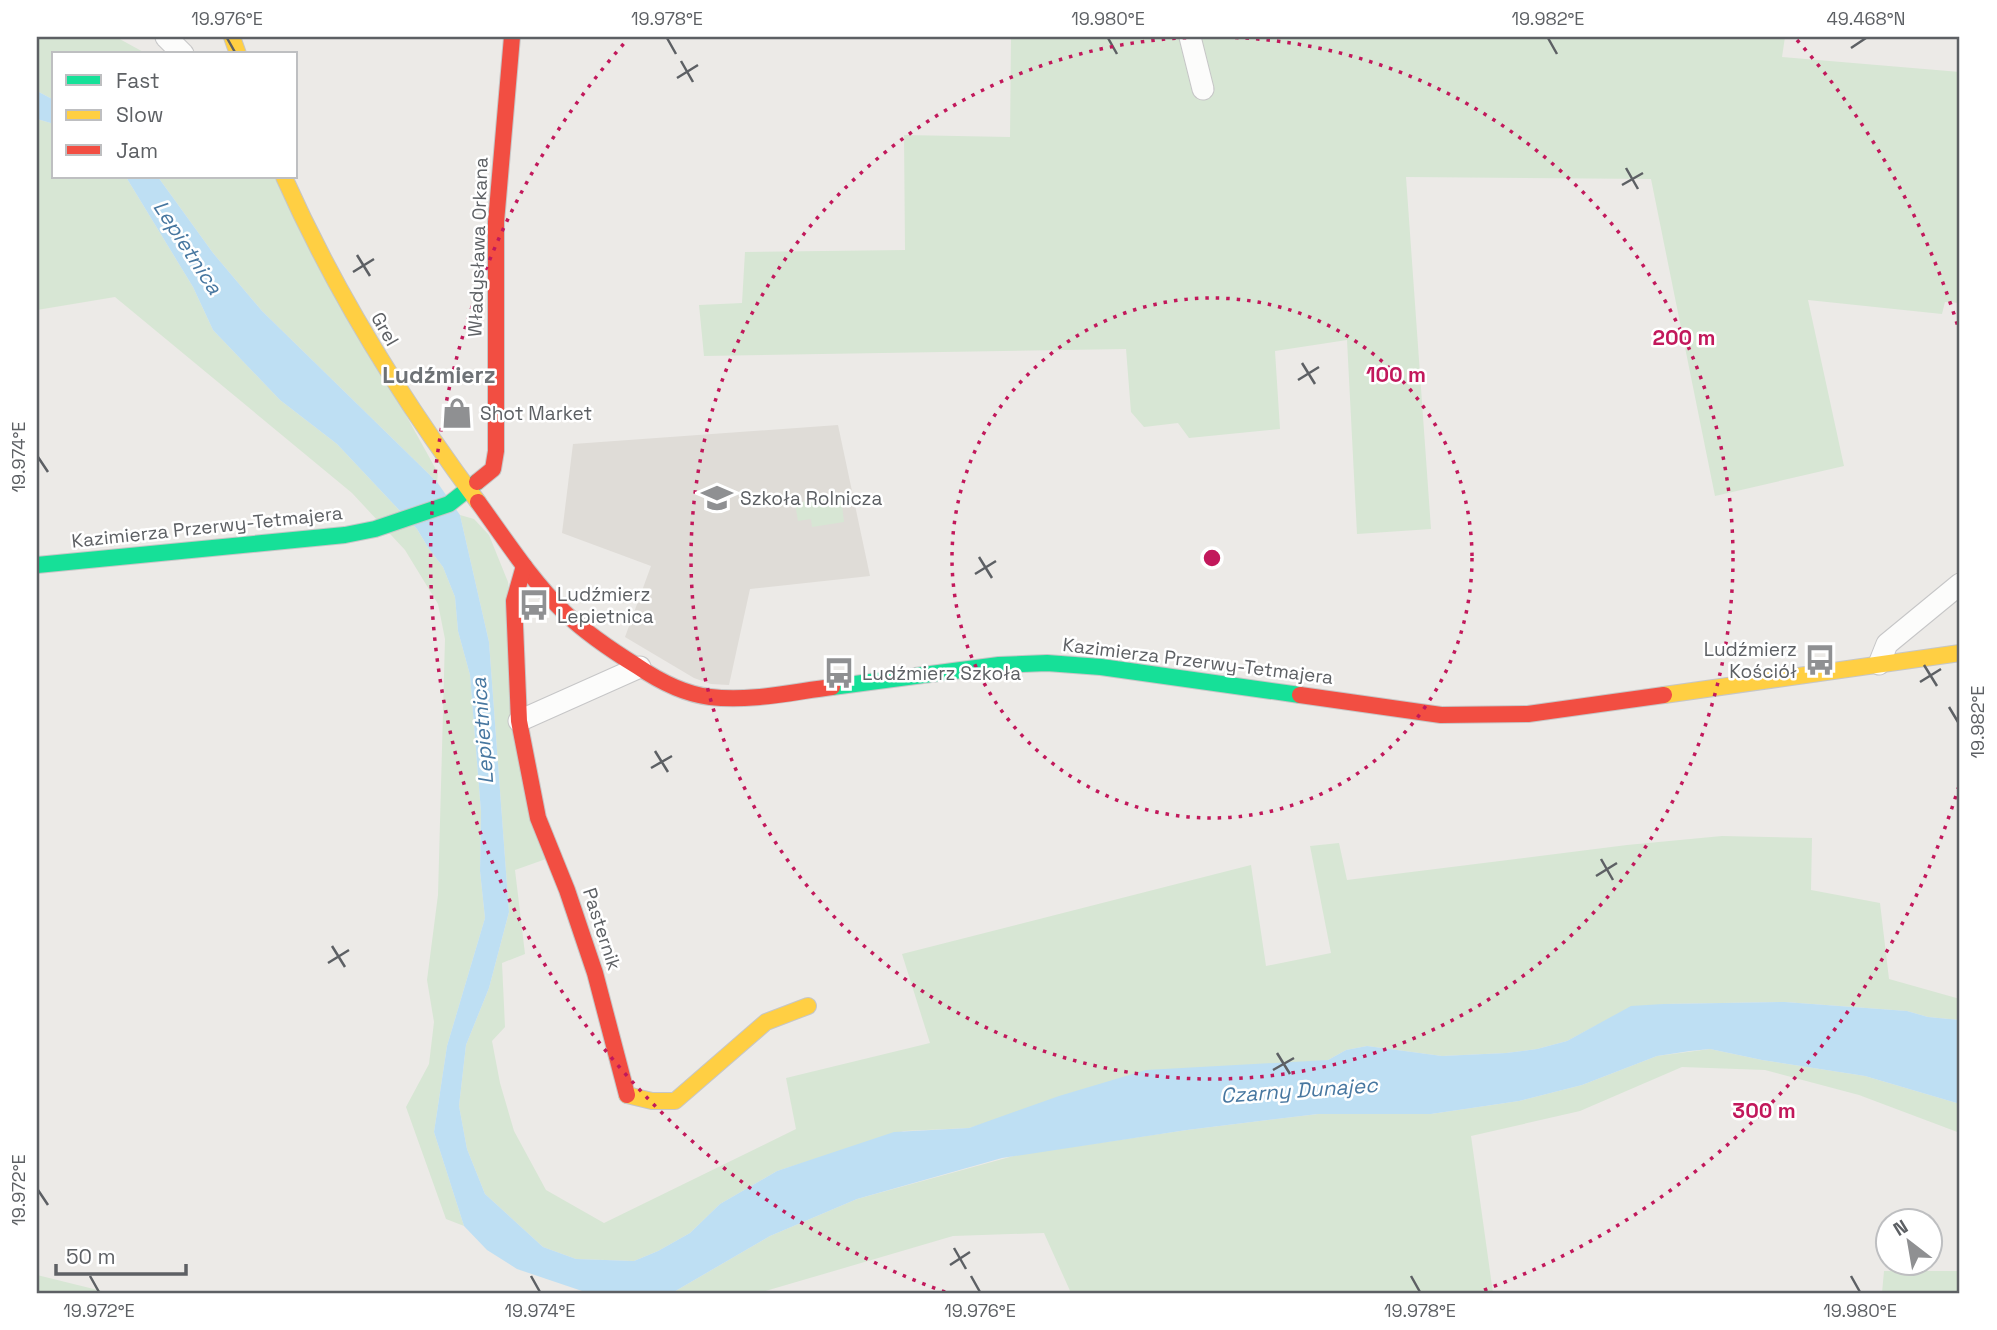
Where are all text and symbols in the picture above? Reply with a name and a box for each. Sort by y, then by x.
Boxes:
text: 19.976°E [191,7,263,30]
text: 19.978°E [631,7,703,30]
text: 19.980°E [1071,7,1145,30]
text: 19.982°E [1511,7,1585,30]
text: 49.468°N [1827,7,1905,30]
legend [52,52,298,178]
text: Fast [116,67,160,94]
text: Slow [116,101,164,128]
text: Jam [116,137,158,164]
street label: Władysława Orkana [462,157,494,337]
water label: Lepietnica [148,195,229,300]
street label: Grel [365,307,405,351]
text: 200 m [1653,324,1715,351]
district label: Ludźmierz [382,360,496,390]
text: 100 m [1366,361,1426,388]
shop icon: Shot Market [440,396,474,430]
place label: Shot Market [480,401,592,426]
text: 19.974°E [7,422,30,492]
school or university icon: Szkoła Rolnicza [700,481,734,515]
place label: Szkoła Rolnicza [740,486,882,511]
street label: Kazimierza Przerwy-Tetmajera [70,500,344,554]
centre of rings [1200,546,1224,570]
place label: Ludźmierz Lepietnica [557,582,654,629]
bus stop icon: Ludźmierz Lepietnica [517,588,551,622]
street label: Kazimierza Przerwy-Tetmajera [1061,632,1335,690]
place label: Ludźmierz Kościół [1704,637,1797,684]
bus stop icon: Ludźmierz Kościół [1803,643,1837,677]
bus stop icon: Ludźmierz Szkoła [822,656,856,690]
place label: Ludźmierz Szkoła [862,661,1021,686]
water label: Lepietnica [465,676,499,785]
text: 19.982°E [1966,685,1989,759]
street label: Pasternik [577,885,627,973]
water label: Czarny Dunajec [1220,1071,1380,1109]
text: 300 m [1732,1097,1796,1124]
text: 19.972°E [7,1154,30,1226]
north arrow [1874,1208,1944,1278]
text: N [1889,1214,1912,1242]
scale bar [56,1232,186,1276]
text: 50 m [66,1243,116,1270]
text: 19.972°E [63,1299,135,1322]
text: 19.974°E [505,1299,575,1322]
text: 19.976°E [944,1299,1016,1322]
text: 19.978°E [1384,1299,1456,1322]
text: 19.980°E [1823,1299,1897,1322]

